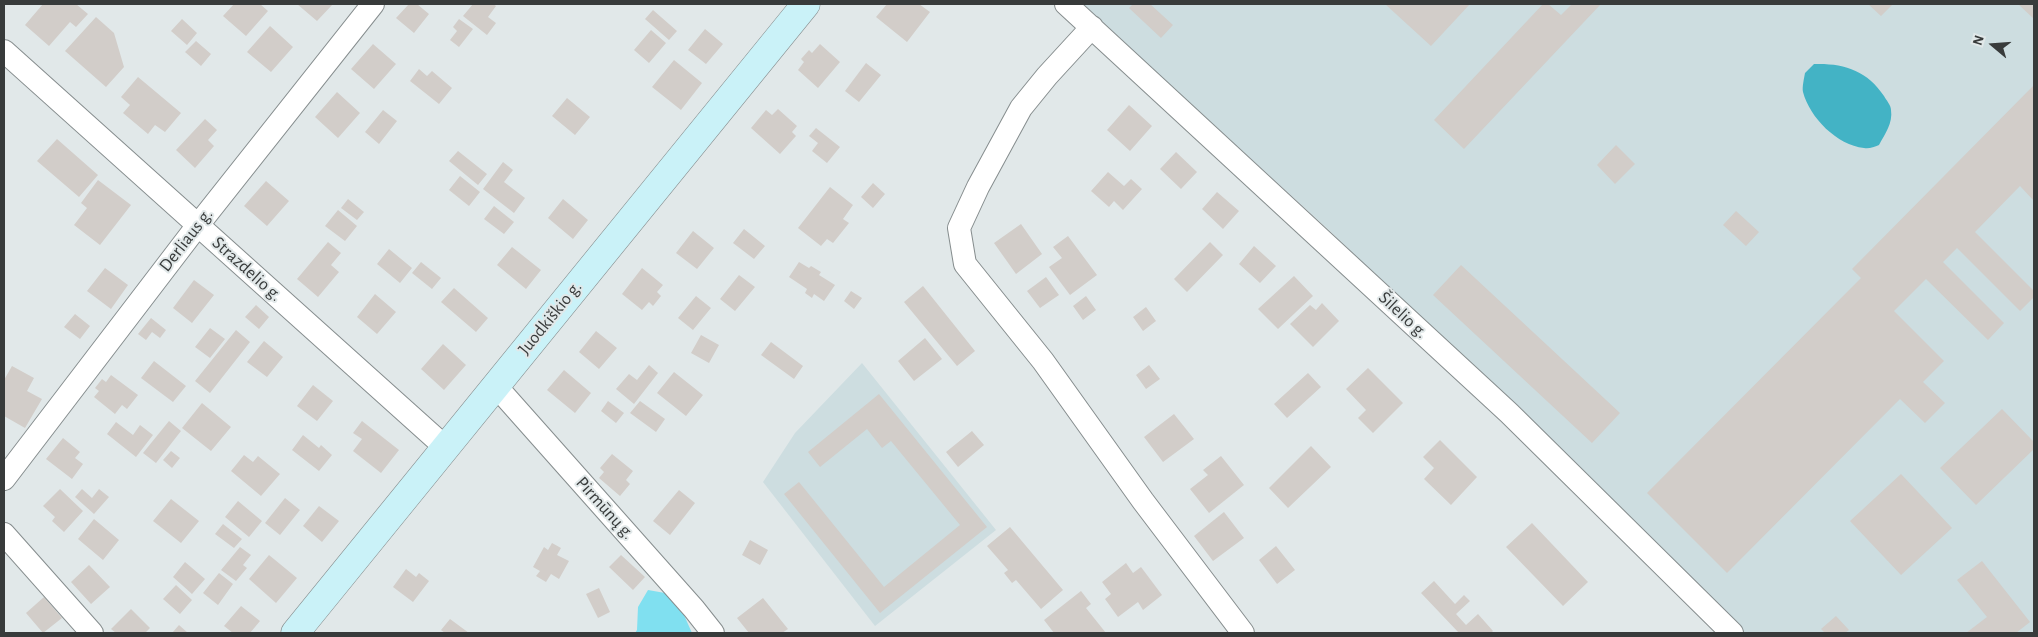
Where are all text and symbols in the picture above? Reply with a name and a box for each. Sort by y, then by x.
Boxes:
north arrow [1968,20,2018,70]
text: N [1971,34,1987,47]
street label: Derliaus g. [155,204,217,276]
street label: Strazdelio g. [208,232,286,306]
street label: Juodkiškio g. [514,277,586,359]
street label: Šilelio g. [1374,287,1432,343]
street label: Pirmūnų g. [571,472,639,544]

